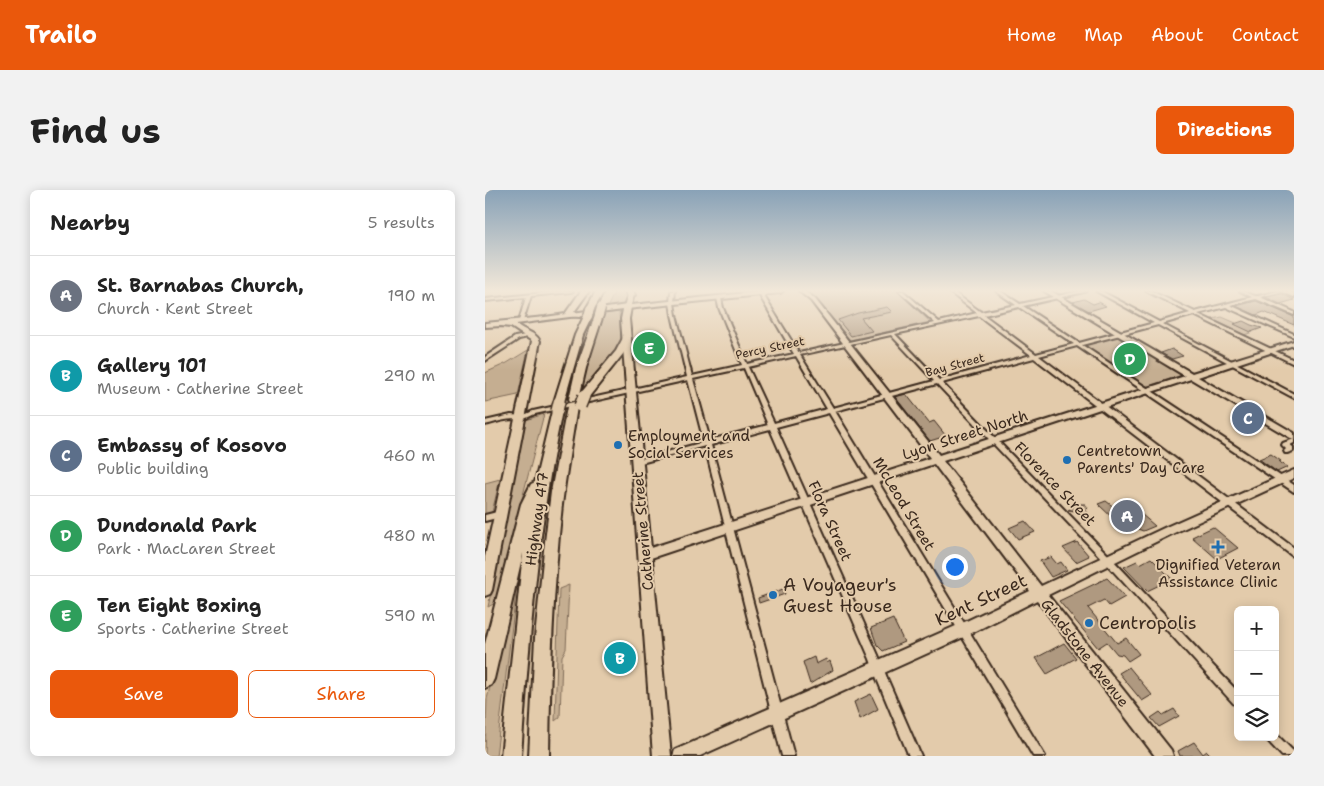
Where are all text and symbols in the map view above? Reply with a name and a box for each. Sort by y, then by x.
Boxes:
text: Trailo [25,19,97,51]
text: Home [1007,23,1056,47]
text: Map [1084,23,1123,47]
text: About [1151,23,1204,47]
text: Contact [1232,23,1299,47]
button: Directions [1156,106,1294,154]
text: Find us [30,107,161,154]
text: Nearby [50,209,130,237]
text: 5 results [368,212,435,233]
text: St. Barnabas Church, [97,273,304,298]
text: A [60,285,72,306]
text: 190 m [388,285,435,306]
text: Church · Kent Street [97,298,253,319]
pin: E [633,329,665,367]
street label: Percy Street [734,333,806,363]
pin: D [1114,340,1146,378]
street label: Bay Street [924,349,986,381]
text: Gallery 101 [97,353,207,378]
text: B [61,365,71,386]
text: 290 m [383,365,435,386]
text: Museum · Catherine Street [97,378,303,399]
pin: C [1232,399,1264,437]
street label: Lyon Street North [900,405,1030,465]
place label: Employment and Social Services [628,426,751,463]
text: Embassy of Kosovo [97,433,287,458]
street label: Florence Street [1010,437,1100,531]
marker: Employment and Social Services [612,439,624,451]
place label: Centretown Parents' Day Care [1077,441,1205,478]
text: C [61,445,71,466]
text: 460 m [383,445,435,466]
street label: McLeod Street [868,454,940,554]
marker: Centretown Parents' Day Care [1061,454,1073,466]
text: Public building [97,458,209,479]
street label: Highway 417 [521,471,553,567]
street label: Catherine Street [628,471,658,591]
street label: Flora Street [803,478,857,564]
pin: A [1111,497,1143,535]
text: Dundonald Park [97,513,257,538]
text: D [60,525,72,546]
text: 480 m [383,525,435,546]
text: Park · MacLaren Street [97,538,276,559]
marker: Dignified Veteran Assistance Clinic [1211,540,1225,554]
your location [942,554,968,580]
place label: Dignified Veteran Assistance Clinic [1155,555,1281,592]
street label: Kent Street [931,568,1031,632]
place label: A Voyageur's Guest House [783,573,897,618]
marker: A Voyageur's Guest House [767,589,779,601]
text: Ten Eight Boxing [97,593,261,618]
street label: Gladstone Avenue [1036,595,1134,711]
text: E [61,605,71,626]
text: 590 m [385,605,435,626]
map controls [1234,606,1279,741]
button: + [1234,606,1279,651]
place label: Centropolis [1099,611,1197,635]
marker: Centropolis [1083,617,1095,629]
text: Sports · Catherine Street [97,618,289,639]
pin: B [604,639,636,677]
button: − [1234,651,1279,696]
button: Save [50,670,238,718]
button: Share [248,670,435,718]
button: layers [1234,696,1279,741]

